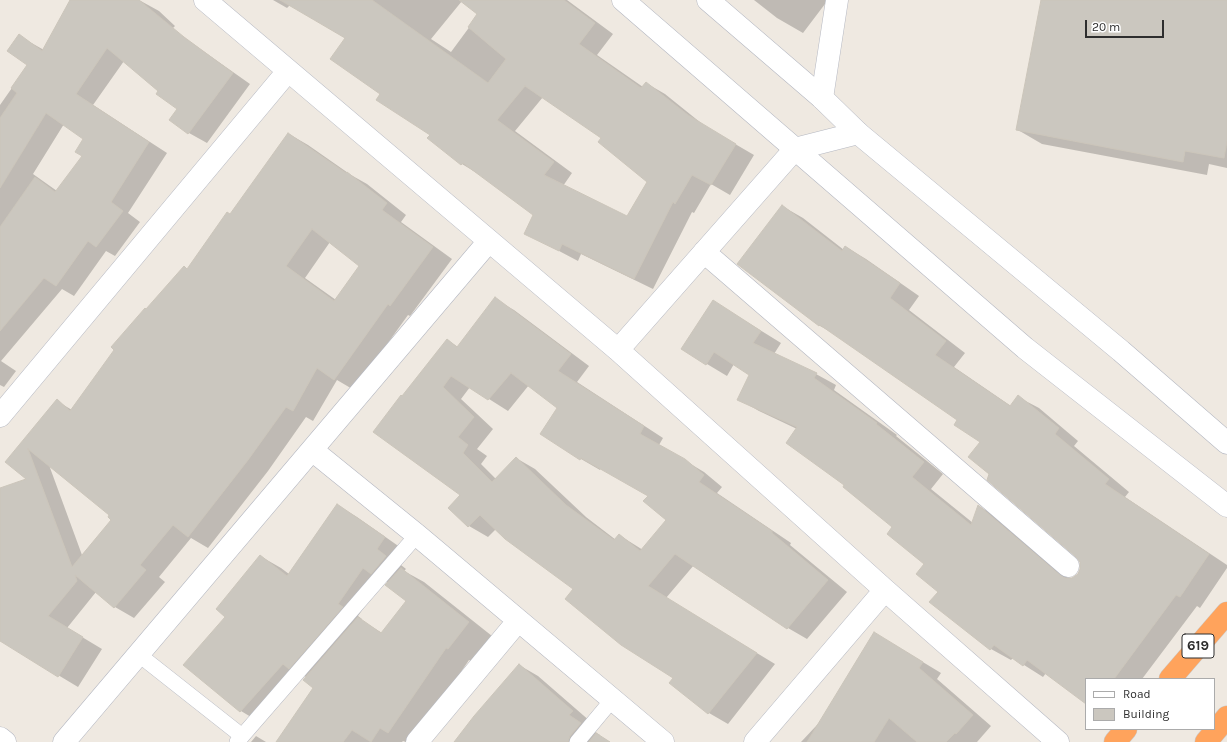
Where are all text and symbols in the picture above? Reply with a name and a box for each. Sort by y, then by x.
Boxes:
scale bar [1087,12,1166,38]
text: 20 m [1092,20,1120,34]
road number: 619 [1182,634,1214,658]
legend [1085,678,1215,730]
text: Road [1123,687,1151,701]
text: Building [1123,707,1169,721]

